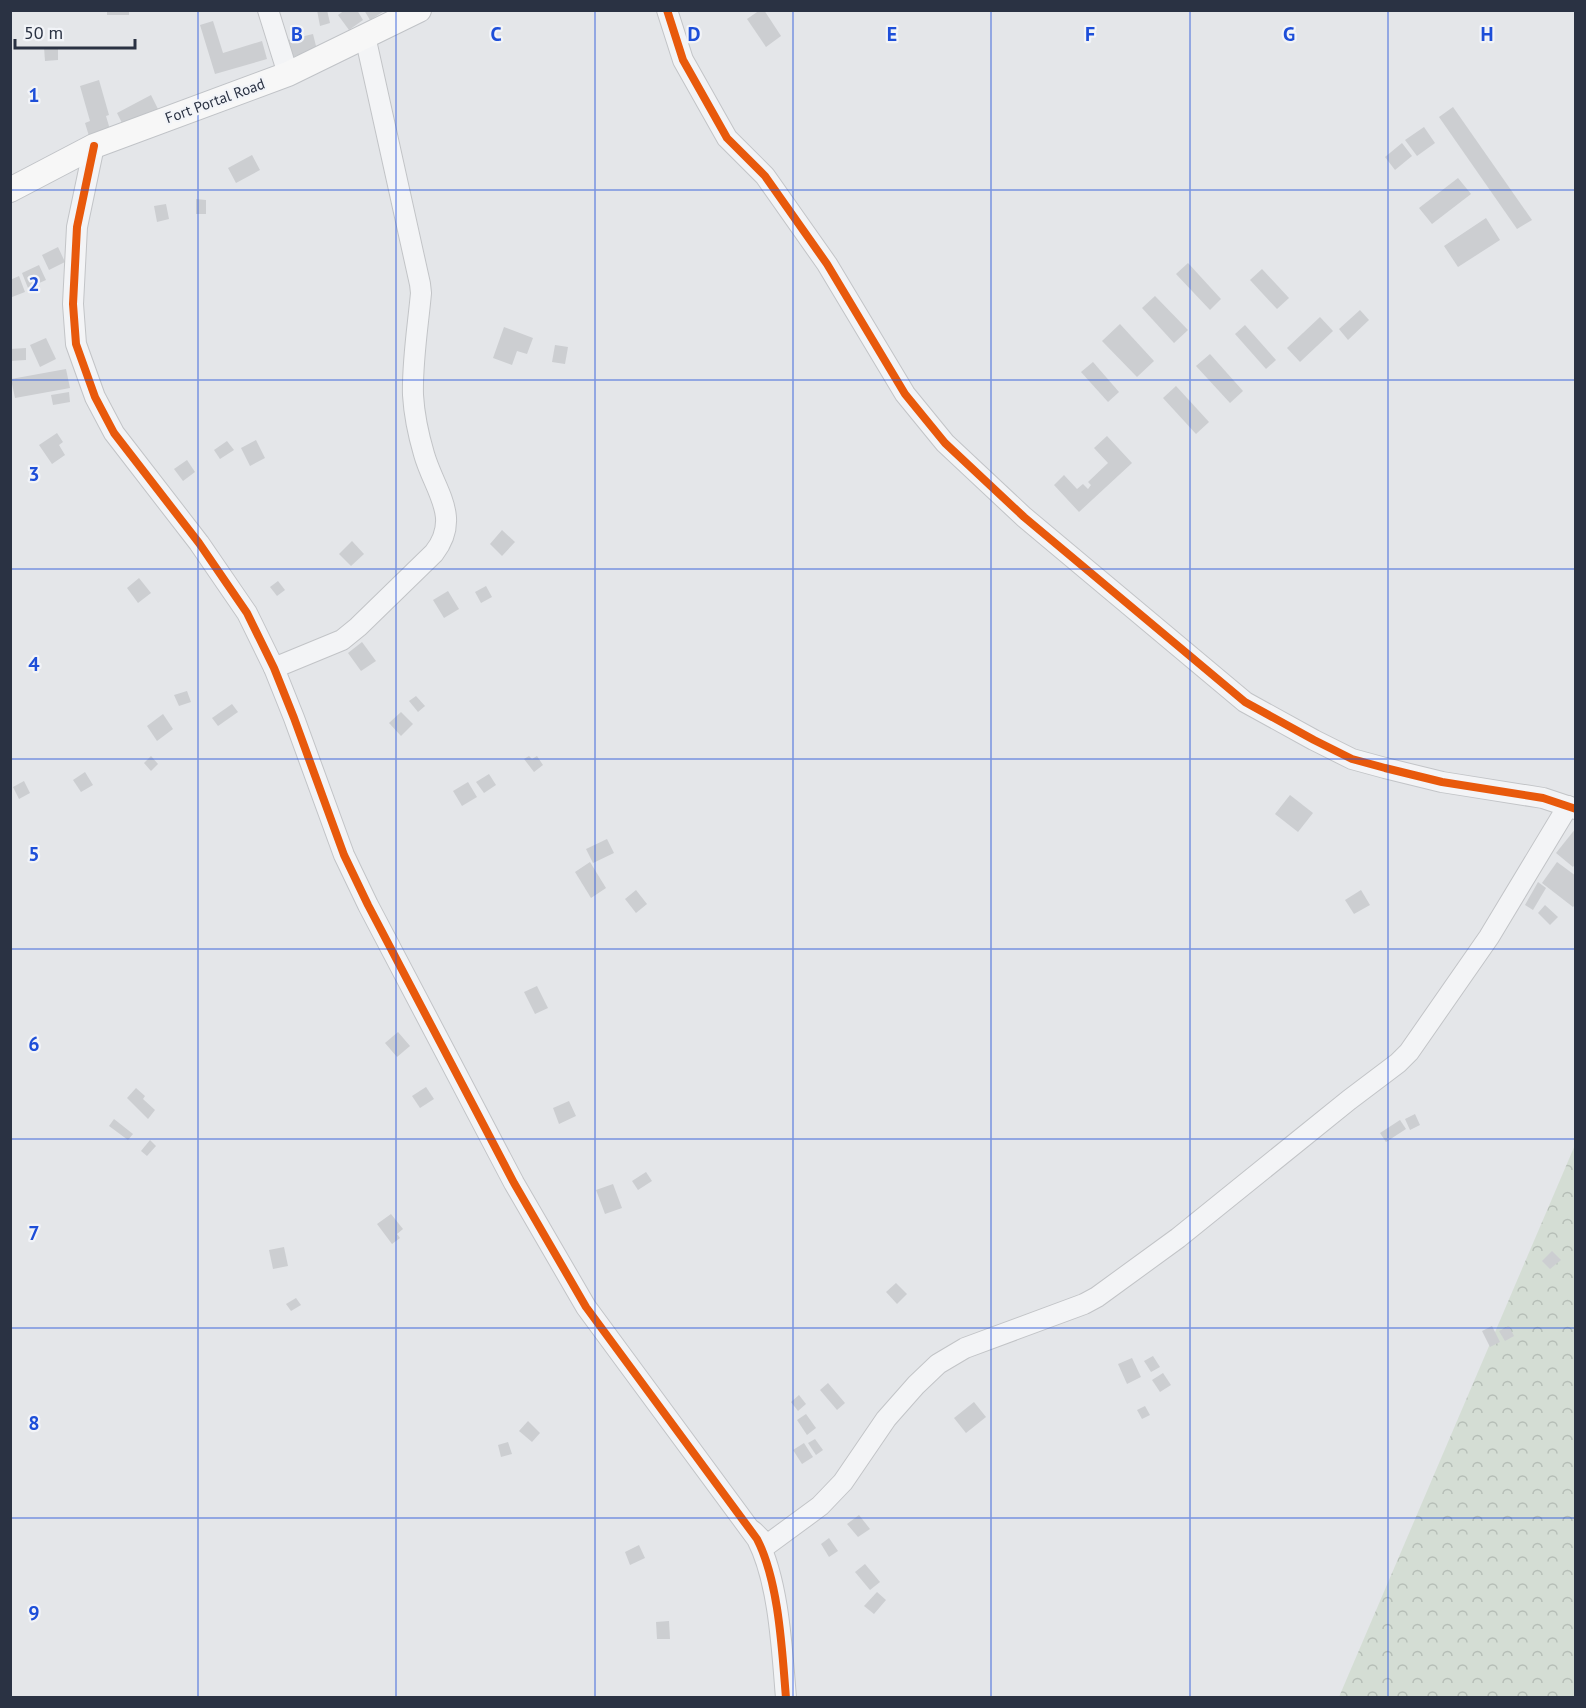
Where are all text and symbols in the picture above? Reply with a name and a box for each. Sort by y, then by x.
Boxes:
scale bar [15,12,135,50]
text: 50 m [24,21,63,44]
text: B [291,21,303,47]
text: C [490,21,502,47]
text: D [688,21,701,47]
text: E [887,21,897,47]
text: F [1085,21,1095,47]
text: G [1283,21,1295,47]
text: H [1480,21,1494,47]
street label: Fort Portal Road [162,74,267,127]
text: 1 [28,82,40,108]
text: 2 [28,271,40,297]
text: 3 [28,461,40,487]
text: 4 [28,651,40,677]
text: 5 [28,841,40,867]
text: 6 [28,1031,40,1057]
text: 7 [28,1220,40,1246]
text: 8 [28,1410,40,1436]
text: 9 [28,1600,40,1626]

